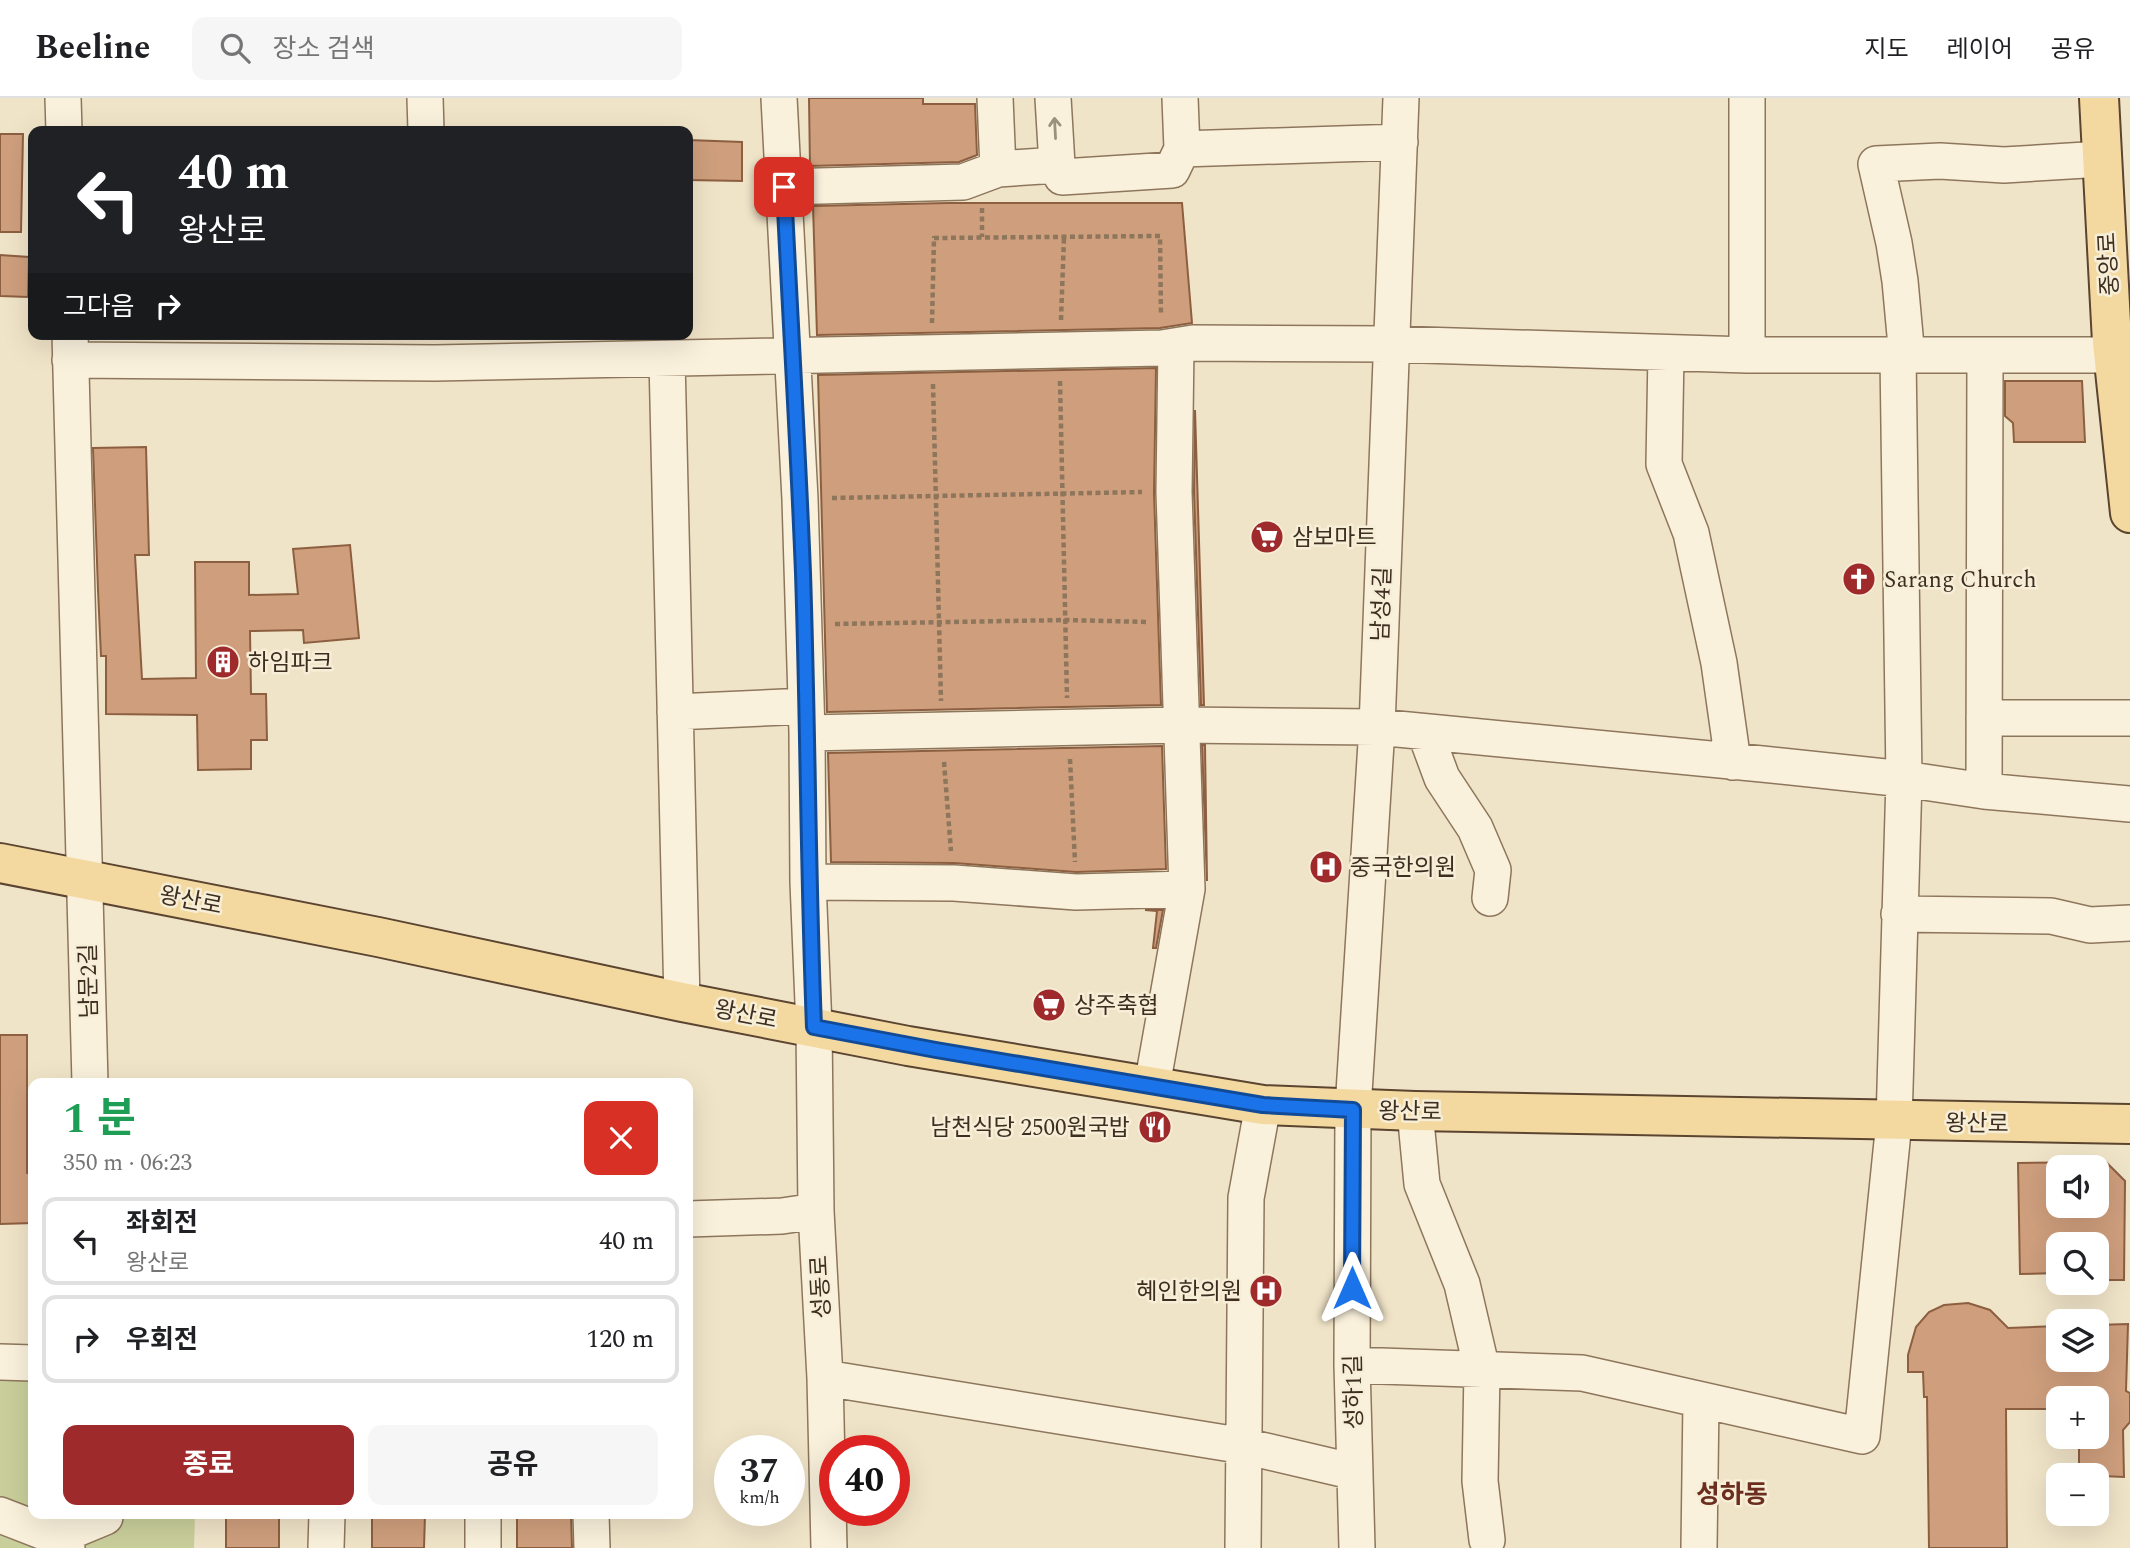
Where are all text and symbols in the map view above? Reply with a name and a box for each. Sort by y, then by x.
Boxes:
search box [192,17,682,80]
text: Beeline [35,23,150,73]
icon: search [216,29,254,67]
text: 장소 검색 [272,29,375,69]
text: 지도 [1864,32,1909,68]
text: 레이어 [1947,32,2013,68]
text: 공유 [2051,32,2095,68]
one-way arrow [1048,117,1061,140]
text: 40 m [178,136,289,211]
icon: left [63,154,154,245]
pin [754,157,814,217]
icon: arrive [765,168,803,206]
text: 왕산로 [178,207,266,256]
street label: 중앙로 [2090,231,2129,297]
text: 그다음 [63,287,135,327]
icon: right [149,287,187,325]
supermarket icon: 삼보마트 [1248,518,1286,556]
place label: 삼보마트 [1292,521,1377,556]
church icon: Sarang Church [1840,560,1878,598]
place label: Sarang Church [1884,563,2037,598]
street label: 남성4길 [1364,566,1401,642]
building icon: 하임파크 [204,643,242,681]
place label: 하임파크 [248,646,333,681]
hospital icon: 중국한의원 [1307,848,1345,886]
place label: 중국한의원 [1350,851,1456,886]
street label: 왕산로 [156,878,225,925]
street label: 남문2길 [71,943,108,1019]
supermarket icon: 상주축협 [1030,986,1068,1024]
place label: 상주축협 [1074,989,1159,1024]
street label: 왕산로 [711,992,780,1039]
text: 1 분 [63,1088,136,1151]
street label: 왕산로 [1378,1094,1442,1131]
button: close [584,1101,658,1175]
street label: 왕산로 [1945,1106,2009,1143]
restaurant icon: 남천식당 2500원국밥 [1136,1108,1174,1146]
place label: 남천식당 2500원국밥 [930,1111,1130,1146]
text: 350 m · 06:23 [63,1146,192,1181]
map controls [2046,1155,2109,1526]
button: sound [2046,1155,2109,1218]
text: 좌회전 [126,1203,198,1243]
text: 40 m [599,1221,654,1261]
icon: left [67,1222,105,1260]
button: search [2046,1232,2109,1295]
text: 왕산로 [126,1246,189,1281]
position arrow [1315,1251,1389,1325]
street label: 성동로 [802,1254,841,1320]
hospital icon: 혜인한의원 [1247,1272,1285,1310]
place label: 혜인한의원 [1136,1275,1242,1310]
button: layers [2046,1309,2109,1372]
text: 120 m [586,1319,654,1359]
icon: right [67,1320,105,1358]
text: 우회전 [126,1320,198,1360]
street label: 성하1길 [1336,1354,1373,1430]
button: + [2046,1386,2109,1449]
button: 종료 [63,1425,354,1505]
button: 공유 [368,1425,658,1505]
speed limit sign: 40 [819,1435,910,1526]
text: 37 [740,1445,779,1498]
button: − [2046,1463,2109,1526]
district label: 성하동 [1696,1475,1768,1515]
text: km/h [739,1484,780,1511]

